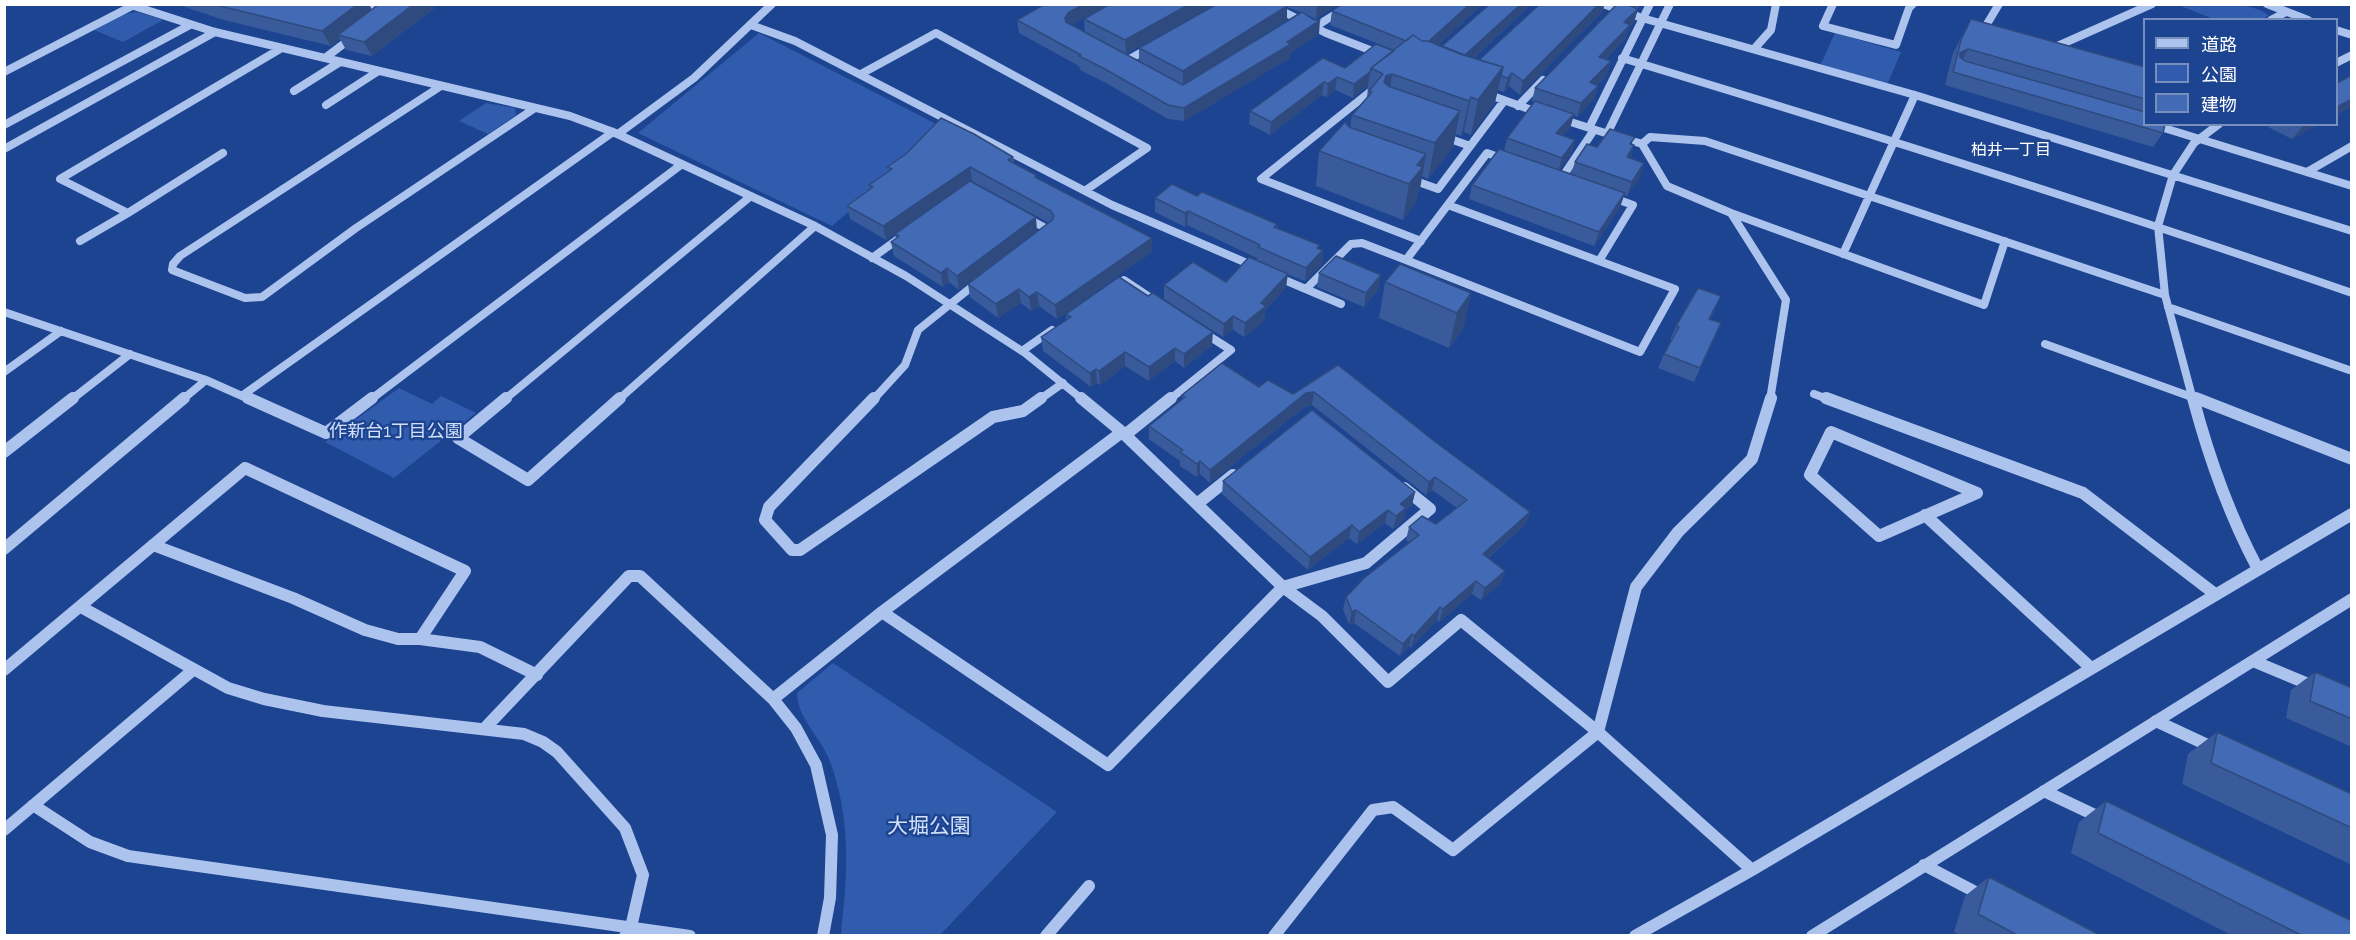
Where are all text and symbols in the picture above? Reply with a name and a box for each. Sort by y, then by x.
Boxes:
legend [2143,18,2338,126]
text: 道路 [2201,34,2237,55]
text: 公園 [2201,64,2237,85]
text: 建物 [2201,94,2237,115]
district label: 柏井一丁目 [1971,140,2051,160]
park label: 作新台1丁目公園 [329,421,463,443]
park label: 大堀公園 [887,814,971,840]

